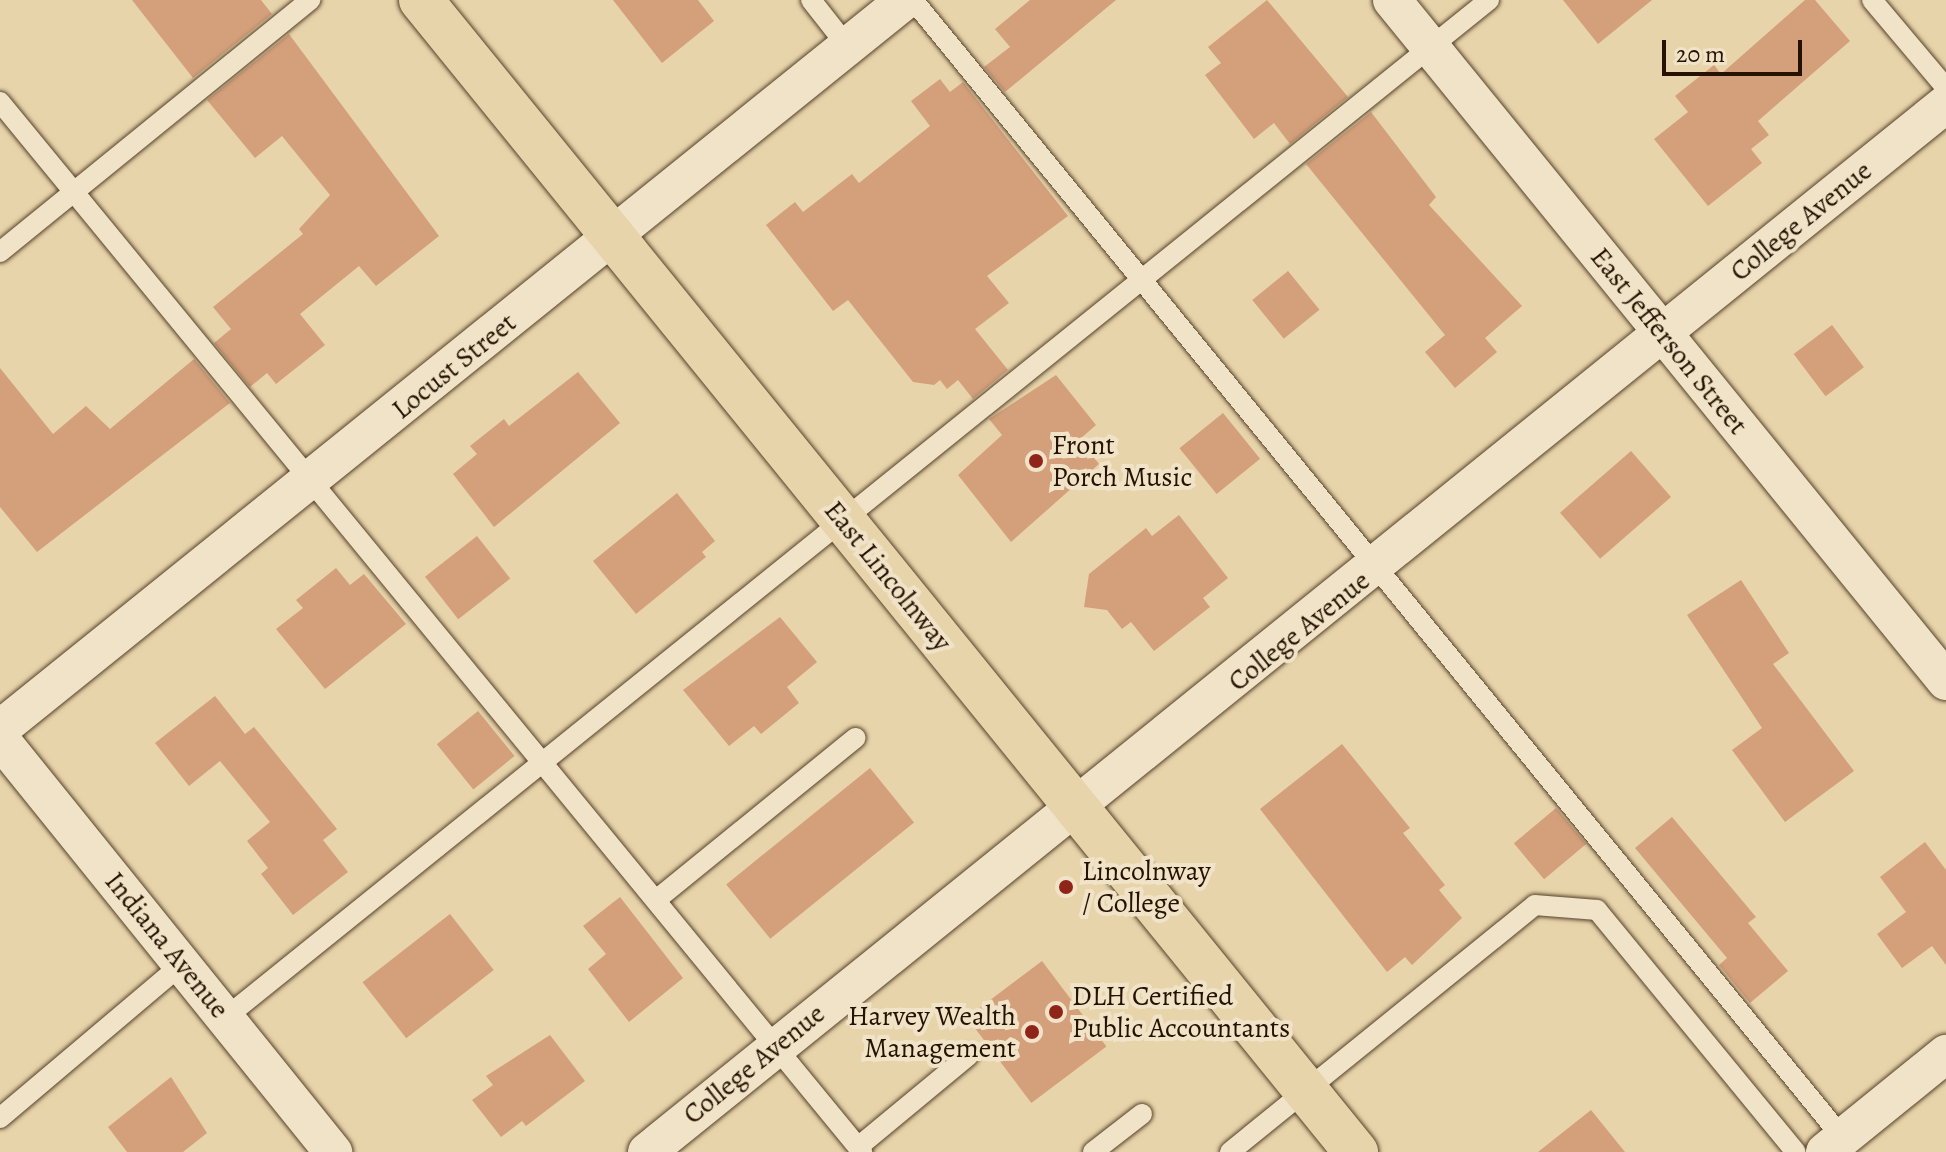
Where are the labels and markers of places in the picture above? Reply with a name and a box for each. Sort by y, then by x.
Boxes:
place label: Front Porch Music [1052,428,1192,494]
marker: Front Porch Music [1027,452,1045,470]
place label: Lincolnway / College [1082,854,1211,920]
marker: Lincolnway / College [1057,878,1075,896]
place label: DLH Certified Public Accountants [1072,979,1290,1045]
place label: Harvey Wealth Management [848,999,1016,1065]
marker: DLH Certified Public Accountants [1047,1003,1065,1021]
marker: Harvey Wealth Management [1023,1023,1041,1041]

